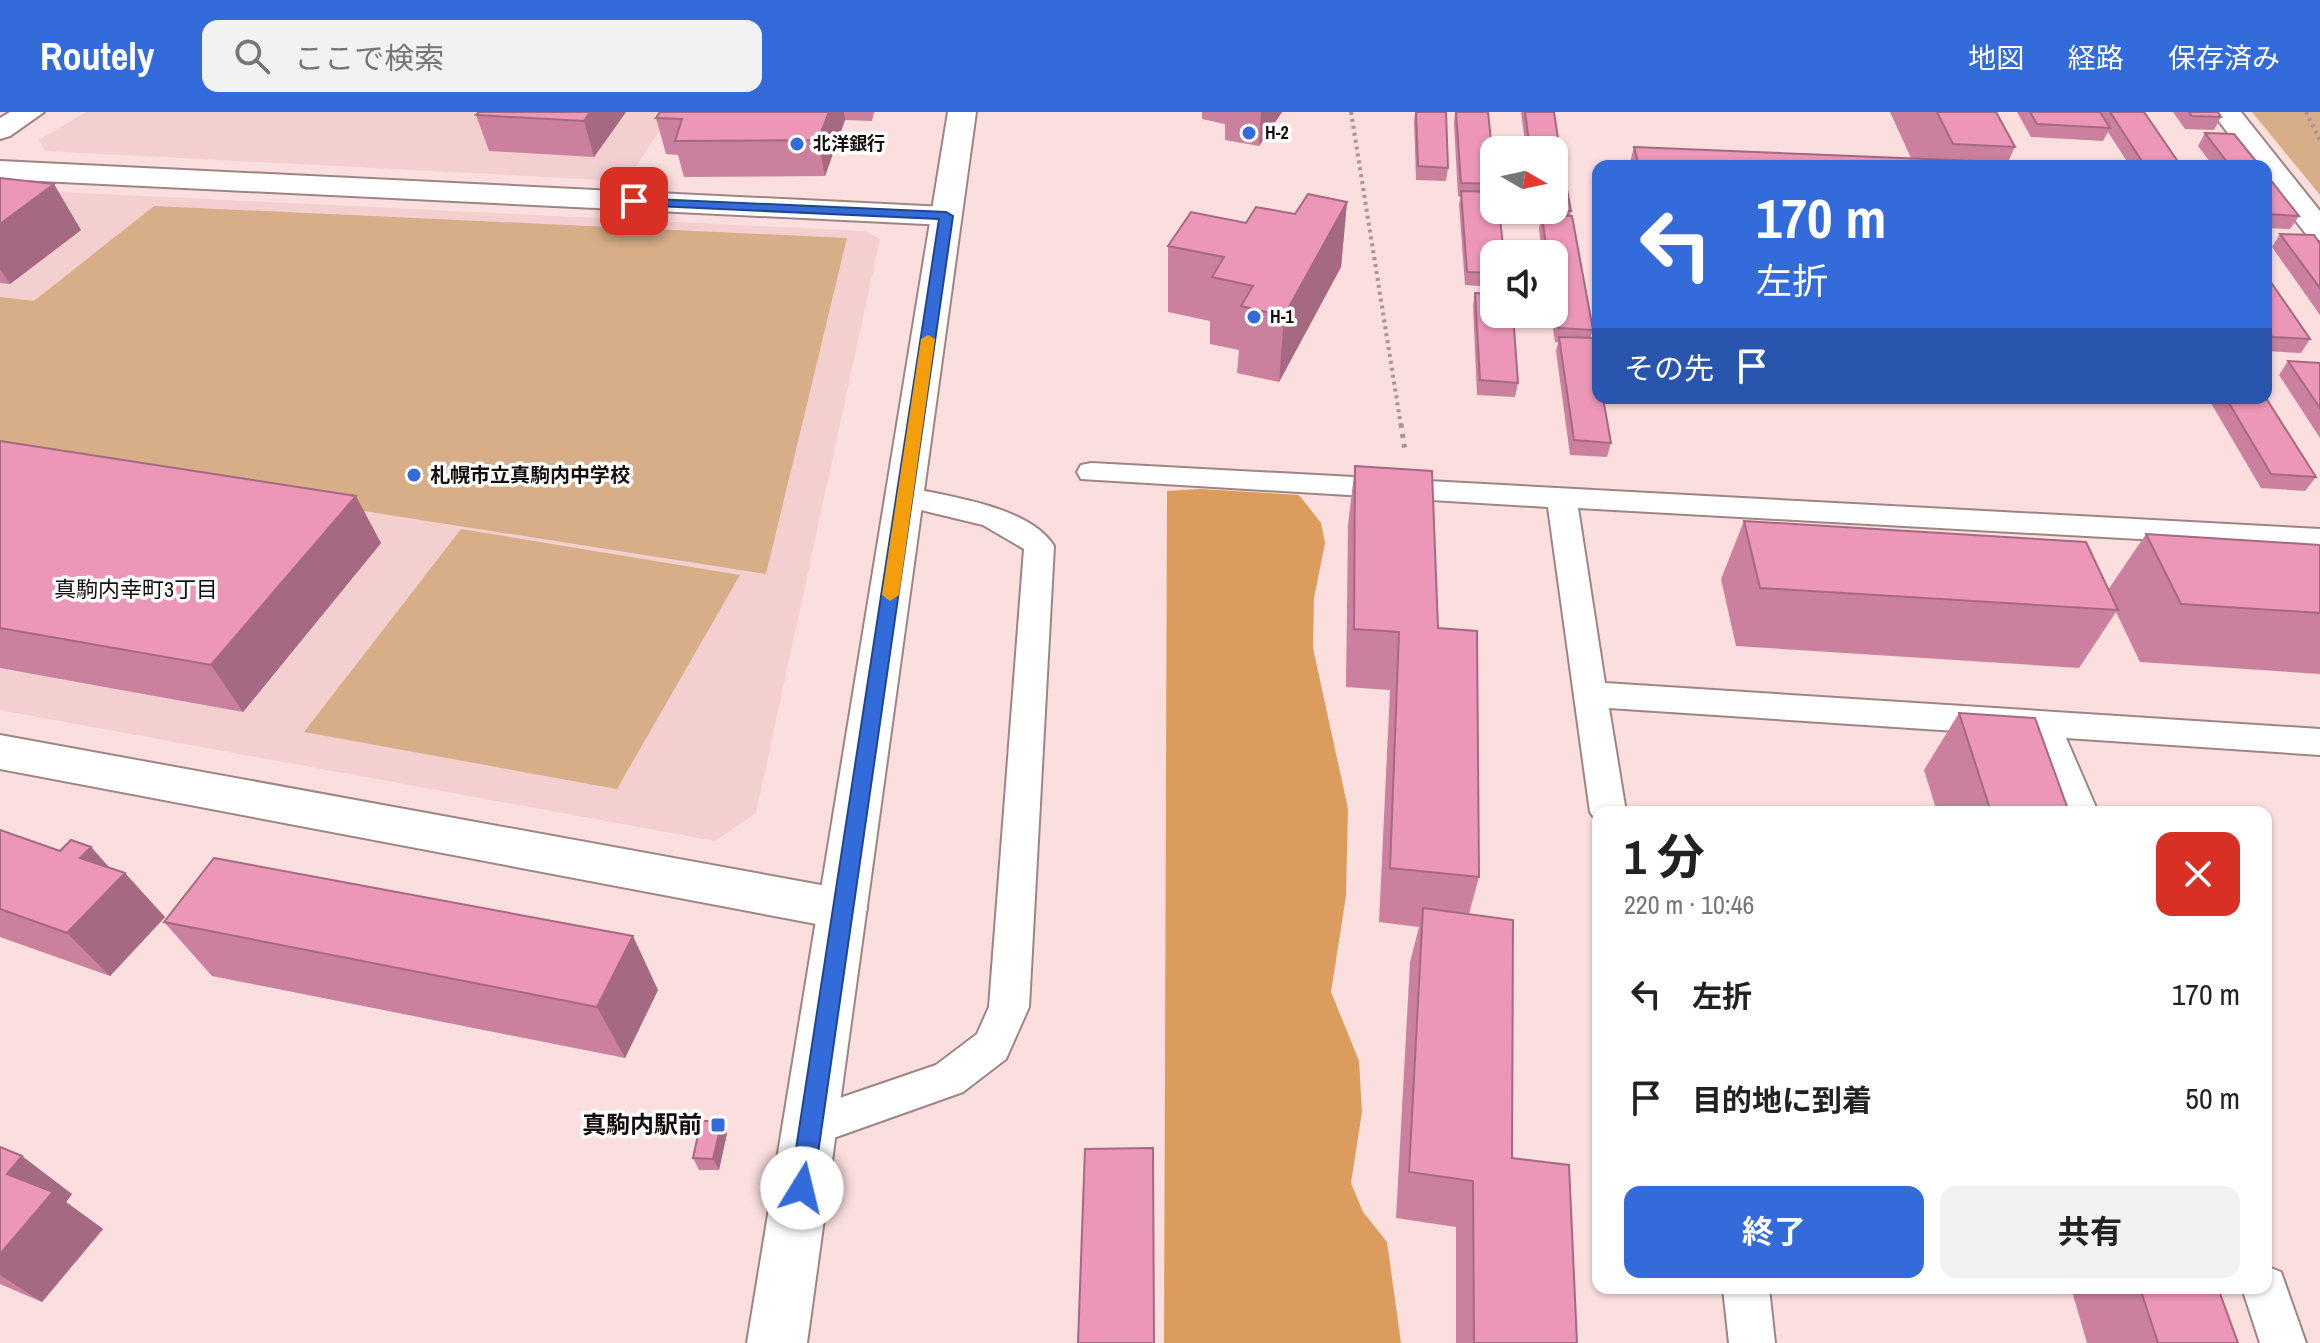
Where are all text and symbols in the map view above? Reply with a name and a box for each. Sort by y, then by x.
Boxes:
search box [202,20,762,92]
text: Routely [40,31,154,82]
icon: search [230,34,274,78]
text: ここで検索 [294,38,444,78]
text: 地図 [1968,39,2024,77]
text: 経路 [2068,39,2124,77]
text: 保存済み [2168,39,2280,77]
place label: H-2 [1265,120,1289,145]
marker: H-2 [1240,124,1258,142]
place label: 北洋銀行 [813,131,885,156]
marker: 北洋銀行 [788,135,806,153]
north arrow [1480,136,1568,224]
map controls [1480,136,1568,328]
pin [600,167,668,235]
icon: arrive [612,179,656,223]
text: 170 m [1756,180,1886,255]
icon: left [1624,192,1728,296]
button: sound [1480,240,1568,328]
text: 左折 [1756,257,1828,305]
place label: H-1 [1270,304,1295,329]
marker: H-1 [1245,308,1263,326]
icon: arrive [1730,344,1774,388]
text: その先 [1624,348,1714,388]
place label: 札幌市立真駒内中学校 [430,461,630,488]
marker: 札幌市立真駒内中学校 [405,466,423,484]
district label: 真駒内幸町3丁目 [54,574,218,604]
text: 1 分 [1624,824,1705,889]
button: close [2156,832,2240,916]
text: 220 m · 10:46 [1624,887,1754,922]
icon: left [1624,972,1668,1016]
text: 170 m [2172,974,2240,1014]
text: 左折 [1692,976,1752,1016]
icon: arrive [1624,1076,1668,1120]
text: 50 m [2185,1078,2240,1118]
text: 目的地に到着 [1692,1080,1872,1120]
place label: 真駒内駅前 [582,1108,702,1140]
marker: 真駒内駅前 [709,1116,727,1134]
position arrow [760,1146,844,1230]
button: 終了 [1624,1186,1924,1278]
button: 共有 [1940,1186,2240,1278]

